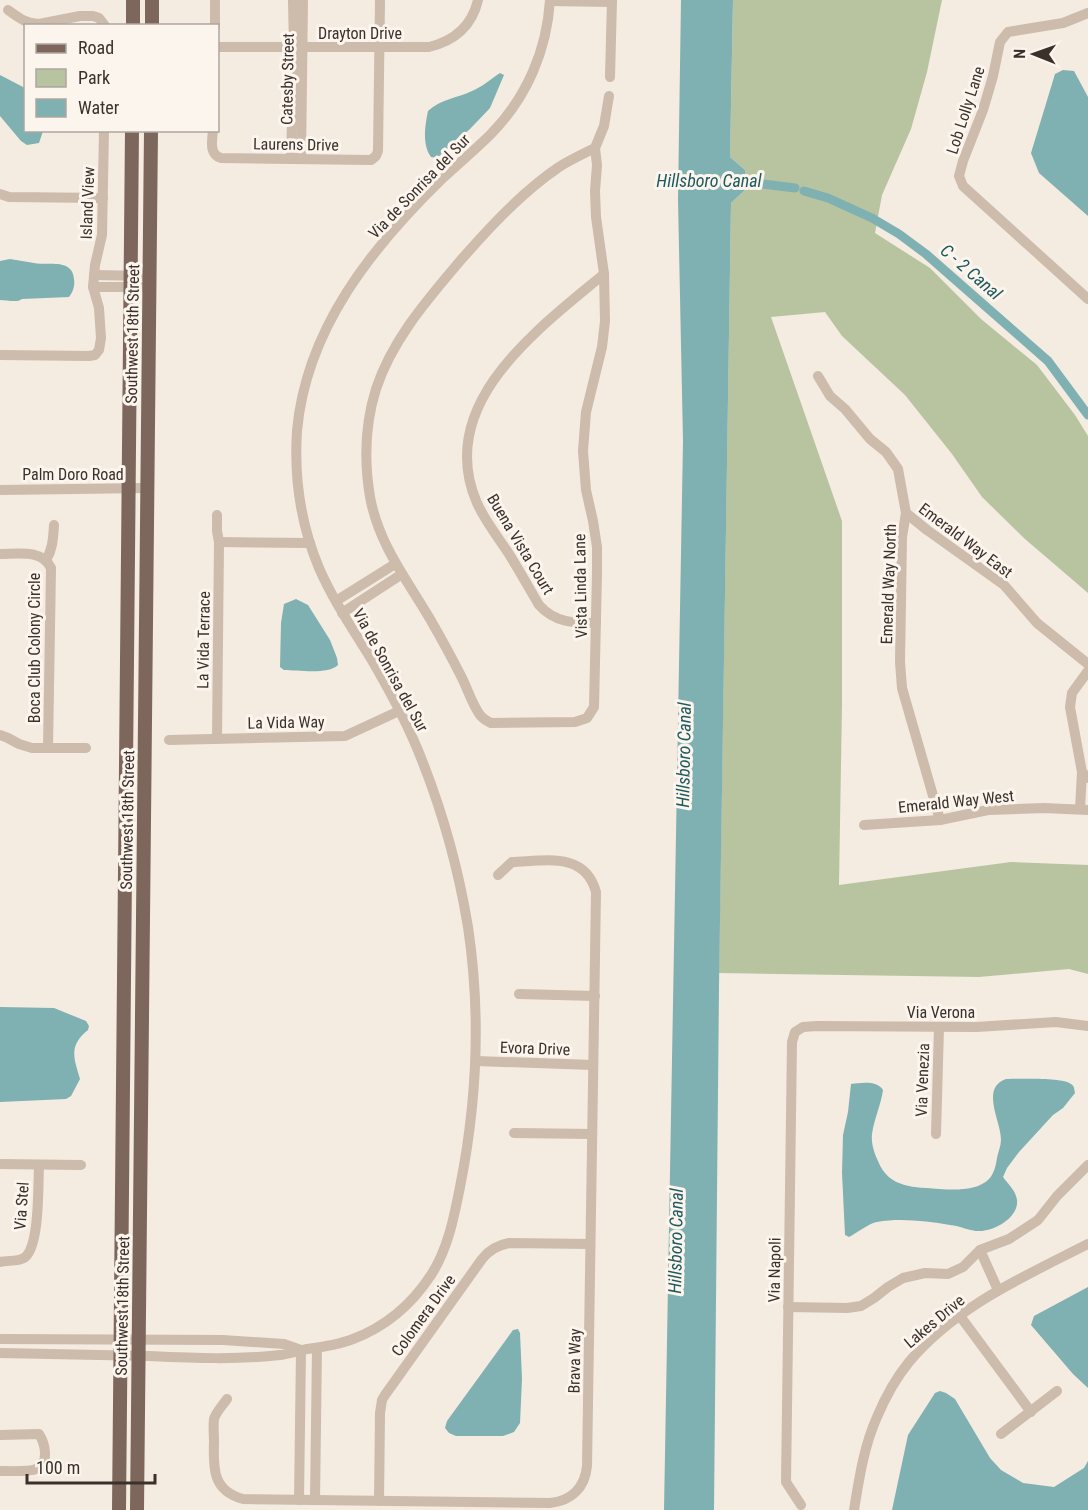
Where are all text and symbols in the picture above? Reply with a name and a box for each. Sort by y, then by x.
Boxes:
legend [24,24,219,132]
street label: Drayton Drive [318,24,402,43]
north arrow [1004,24,1064,84]
street label: Catesby Street [277,33,298,125]
text: Road [78,37,114,58]
text: N [1010,49,1029,59]
street label: Lob Lolly Lane [942,64,989,156]
text: Park [78,67,110,88]
text: Water [78,97,120,118]
street label: Via de Sonrisa del Sur [365,130,474,243]
street label: Laurens Drive [253,134,339,155]
street label: Island View [77,166,98,240]
water label: Hillsboro Canal [656,170,763,191]
water label: C - 2 Canal [936,239,1007,305]
street label: Southwest 18th Street [122,264,143,404]
street label: Palm Doro Road [22,465,124,484]
street label: Buena Vista Court [483,491,558,598]
street label: Emerald Way East [915,499,1017,582]
street label: Emerald Way North [877,523,900,645]
street label: Vista Linda Lane [570,533,591,639]
street label: Boca Club Colony Circle [25,573,44,723]
street label: La Vida Terrace [193,591,214,689]
street label: Via de Sonrisa del Sur [349,605,432,735]
water label: Hillsboro Canal [672,701,695,808]
street label: La Vida Way [247,712,325,733]
street label: Southwest 18th Street [117,750,138,890]
street label: Emerald Way West [897,786,1015,817]
street label: Via Verona [907,1003,975,1022]
street label: Evora Drive [500,1038,570,1059]
street label: Via Venezia [912,1043,933,1117]
street label: Via Stel [10,1181,33,1231]
water label: Hillsboro Canal [664,1187,687,1294]
street label: Southwest 18th Street [112,1236,133,1376]
street label: Via Napoli [764,1237,785,1303]
street label: Colomera Drive [387,1271,459,1360]
street label: Lakes Drive [900,1291,968,1352]
street label: Brava Way [564,1328,585,1394]
scale bar [27,1447,154,1485]
text: 100 m [36,1457,80,1478]

